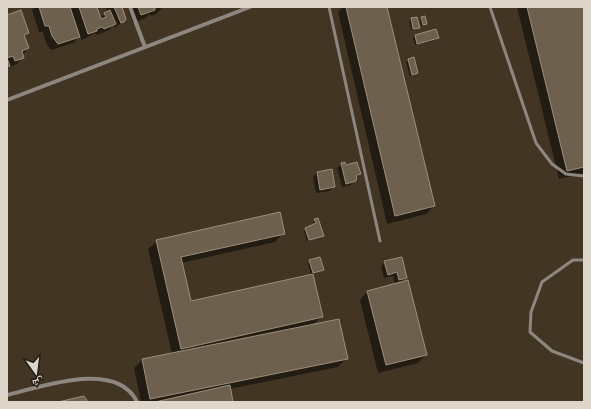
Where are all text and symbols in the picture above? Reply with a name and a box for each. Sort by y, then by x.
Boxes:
north arrow [16,353,56,393]
text: ش [31,374,46,390]

